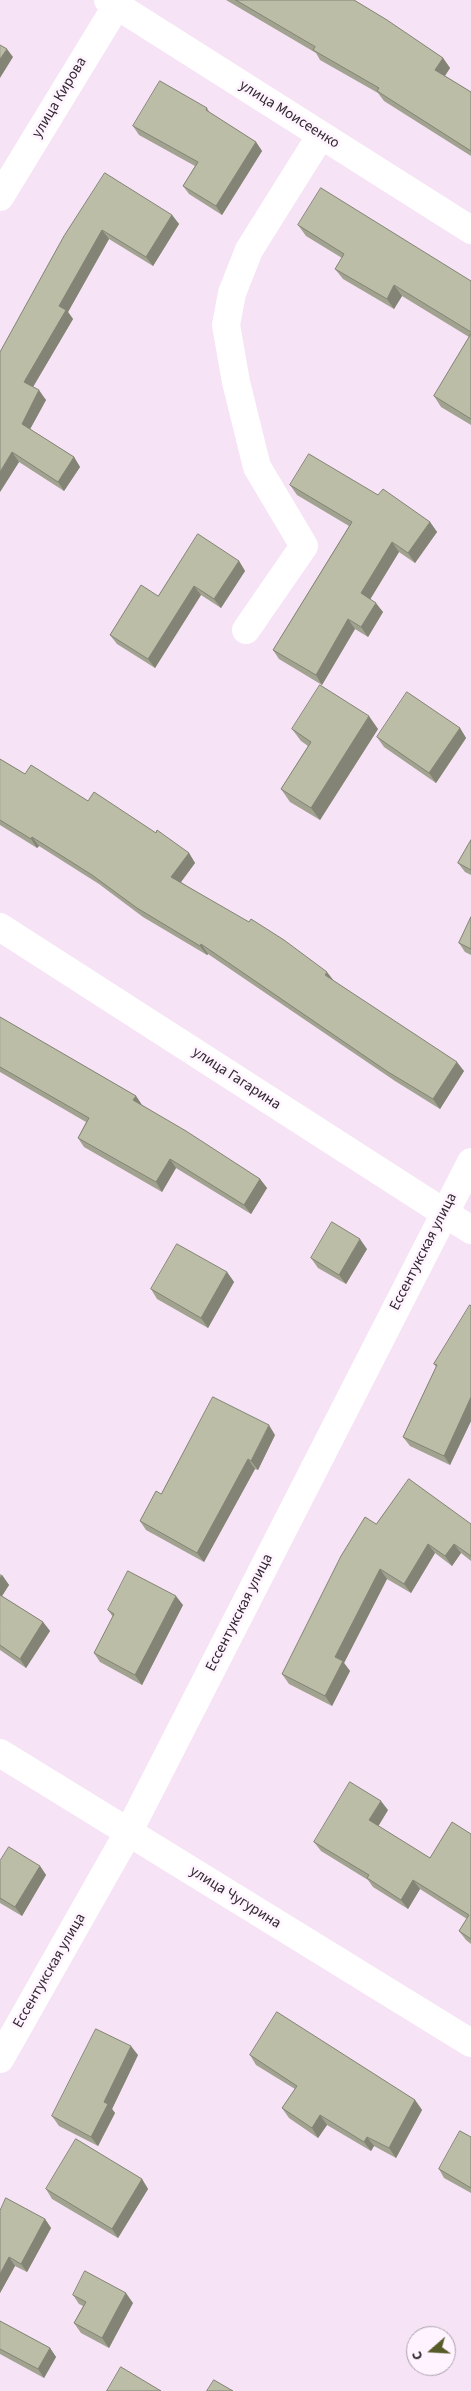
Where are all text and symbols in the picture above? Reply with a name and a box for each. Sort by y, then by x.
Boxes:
street label: улица Кирова [29,54,91,142]
street label: улица Моисеенко [235,77,343,153]
street label: улица Гагарина [188,1044,284,1114]
street label: Ессентукская улица [387,1190,461,1314]
street label: Ессентукская улица [203,1551,277,1675]
street label: улица Чугурина [186,1863,284,1933]
street label: Ессентукская улица [10,1910,90,2032]
north arrow [406,2326,456,2376]
text: С [407,2348,429,2363]

